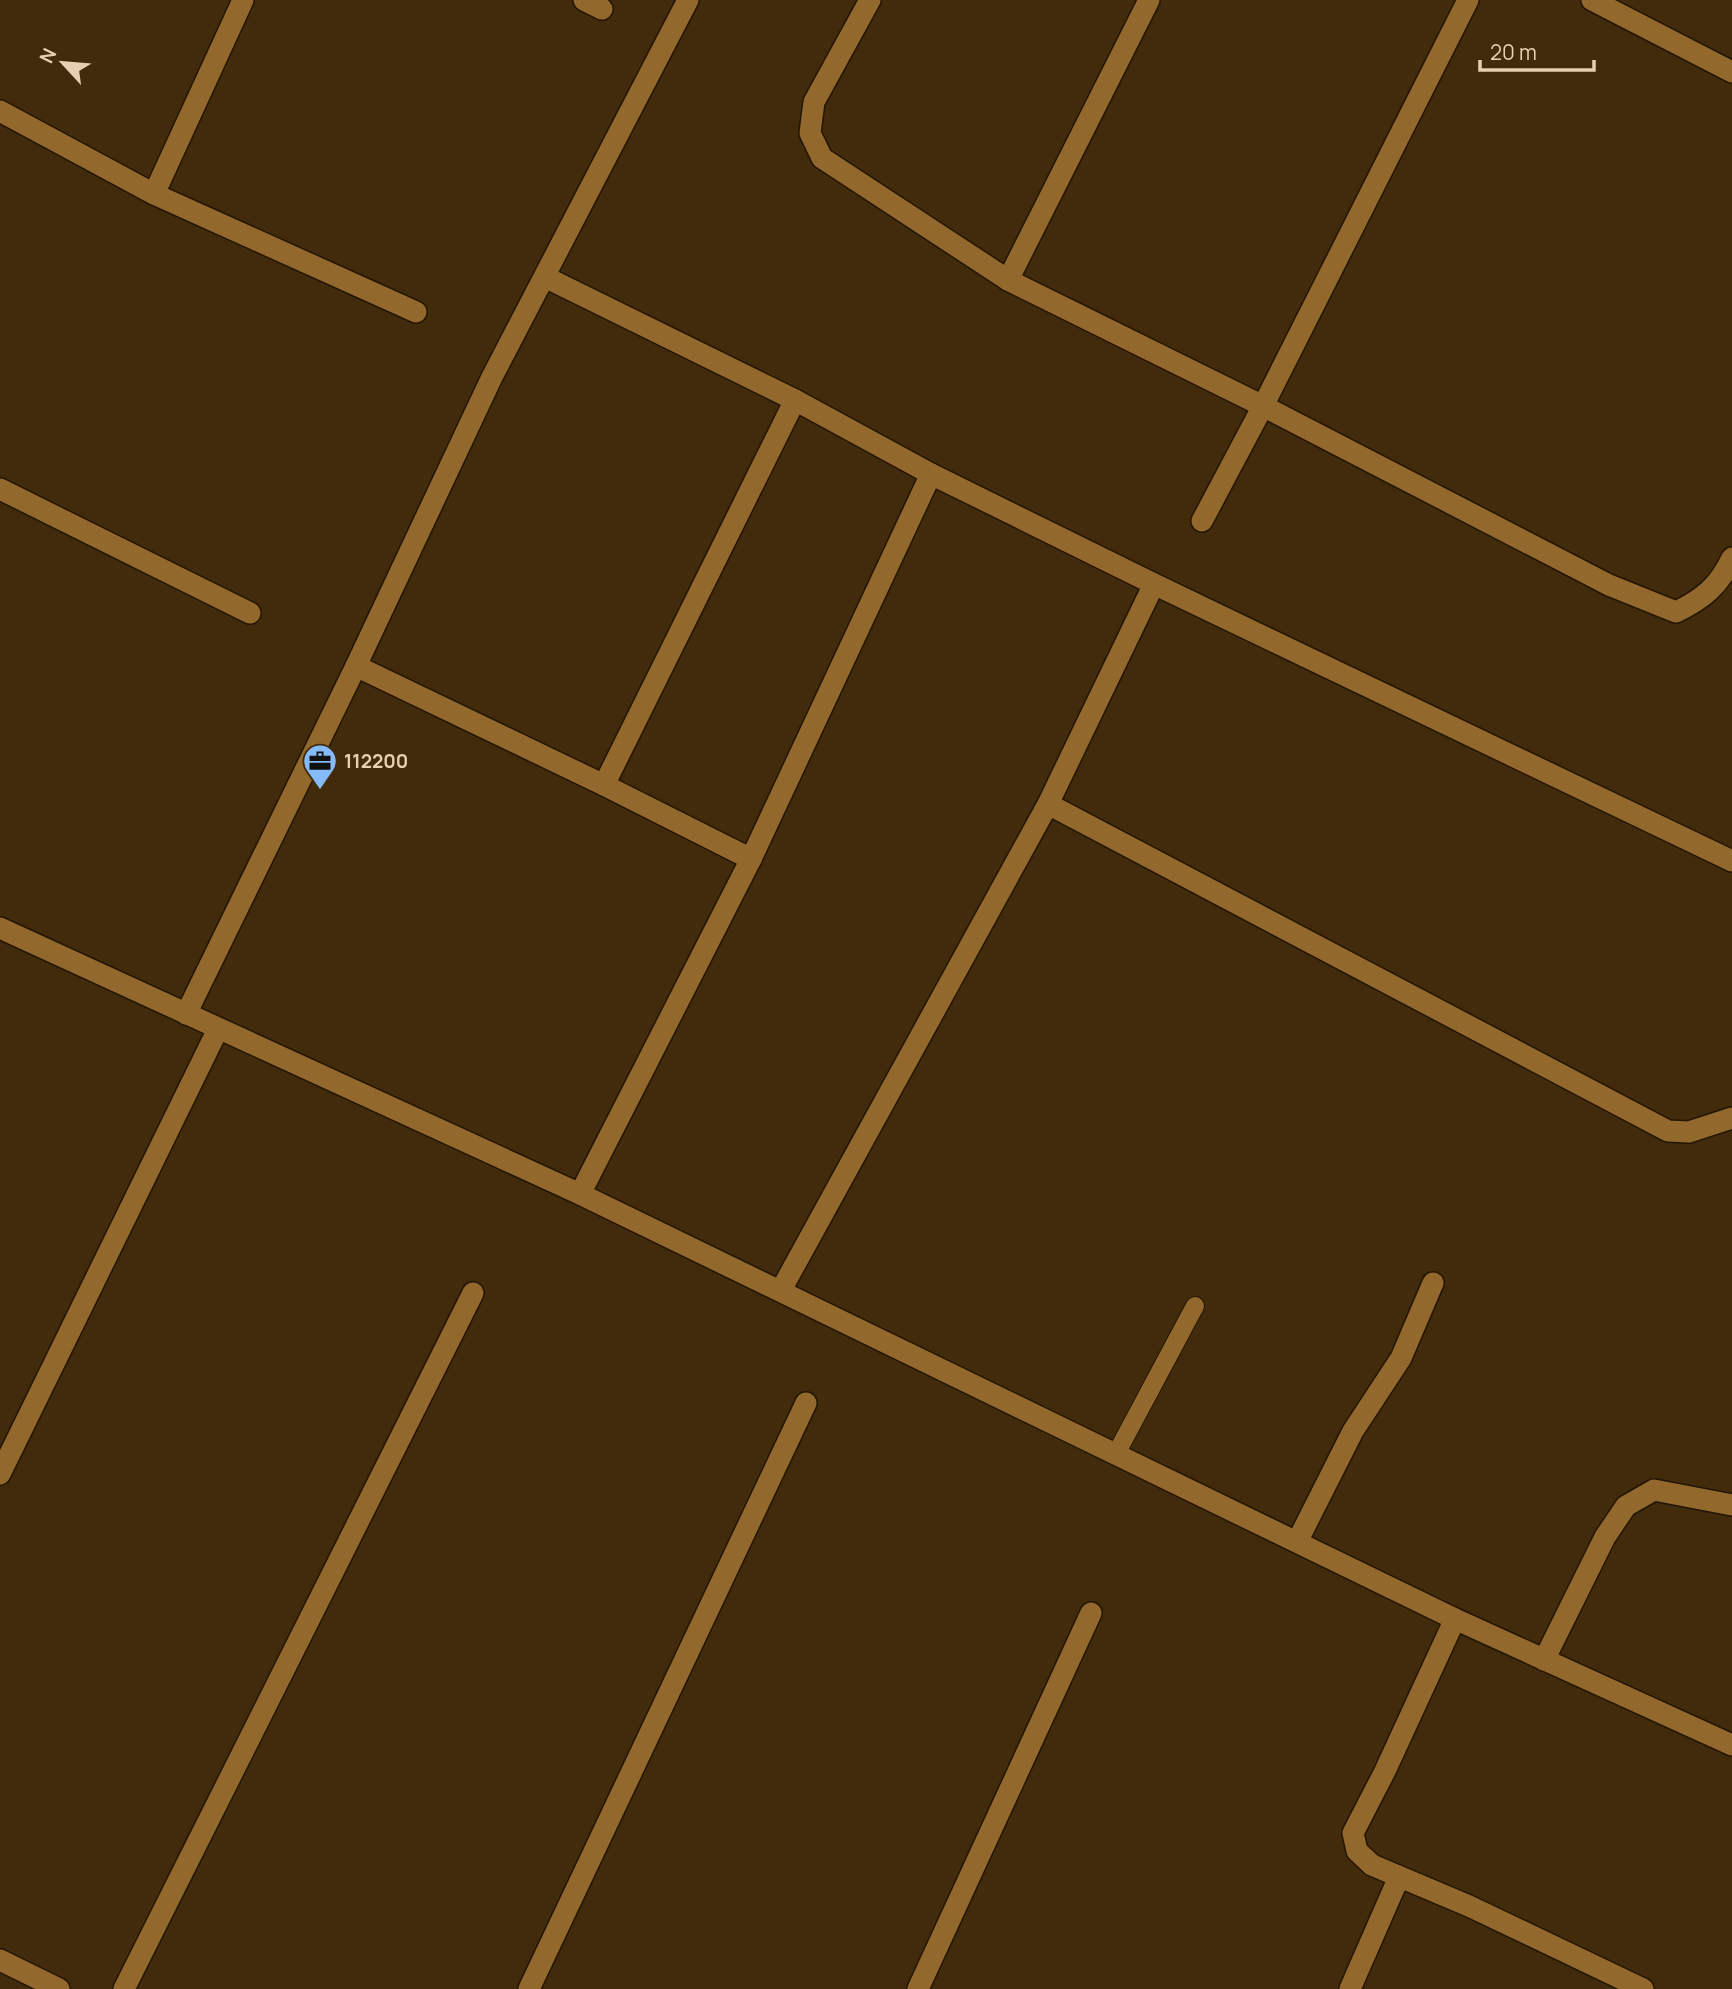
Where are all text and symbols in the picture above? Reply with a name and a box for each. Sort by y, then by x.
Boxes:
north arrow [28,28,98,98]
scale bar [1480,28,1594,72]
text: 20 m [1490,38,1537,66]
text: N [33,44,62,67]
office icon: 112200 [301,742,339,791]
place label: 112200 [344,748,408,774]

